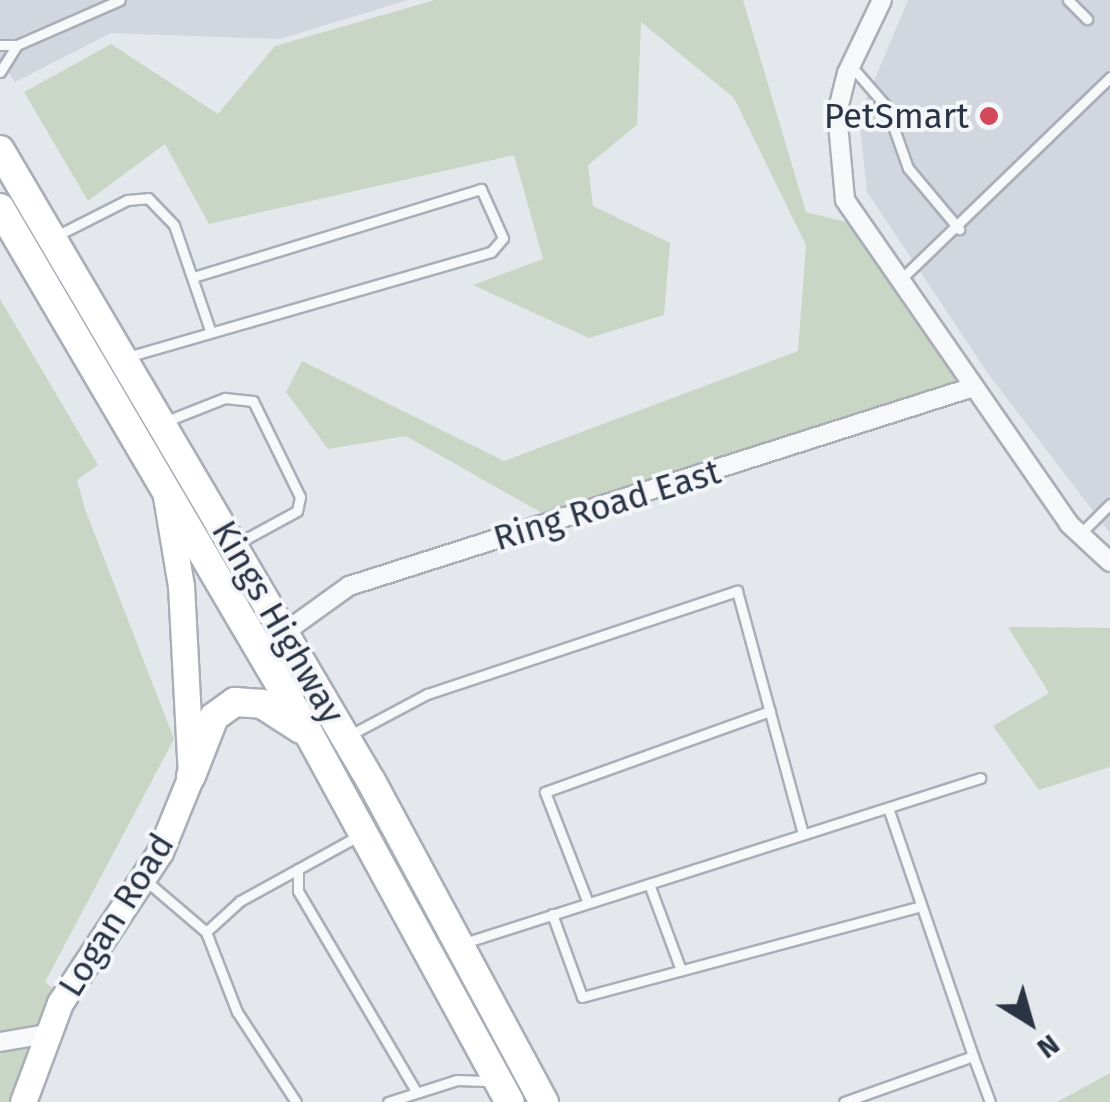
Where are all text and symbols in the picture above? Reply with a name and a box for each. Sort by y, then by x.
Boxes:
place label: PetSmart [824,95,969,137]
marker: PetSmart [978,105,1000,127]
street label: Ring Road East [488,451,726,559]
street label: Kings Highway [203,513,353,731]
street label: Logan Road [49,826,183,1004]
north arrow [980,972,1080,1072]
text: N [1031,1028,1066,1065]

